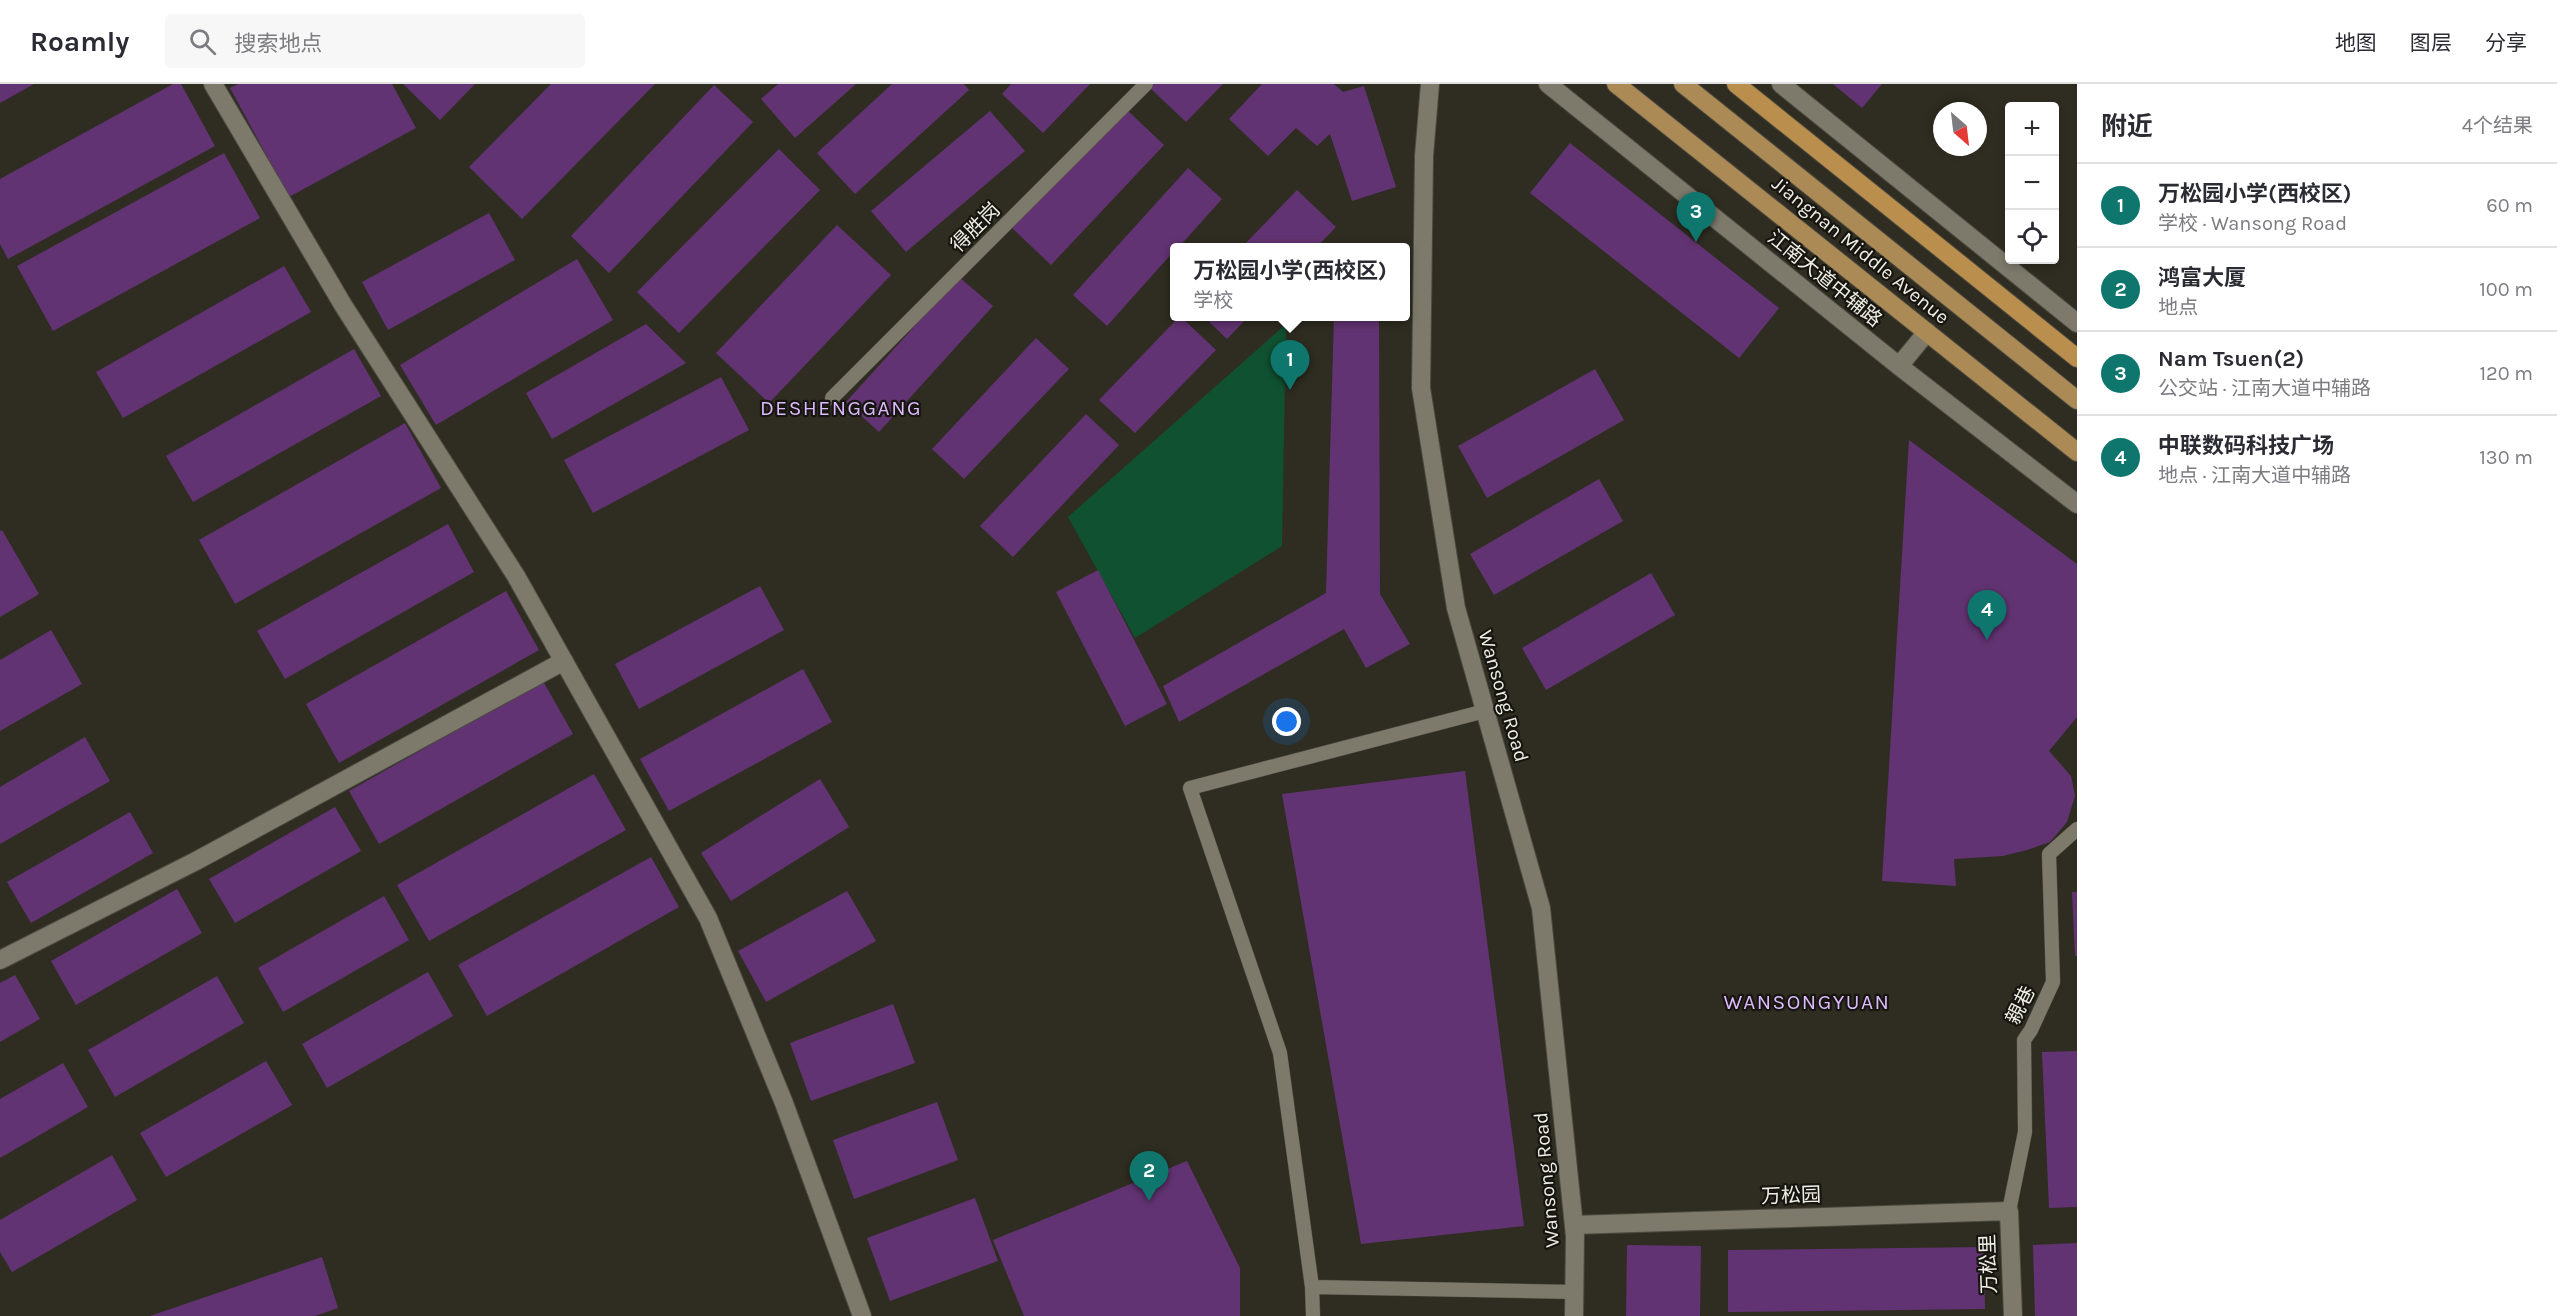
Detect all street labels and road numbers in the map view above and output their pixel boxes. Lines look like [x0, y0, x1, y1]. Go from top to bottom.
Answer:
street label: Jiangnan Middle Avenue [1767, 172, 1954, 329]
street label: 得胜岗 [946, 198, 1005, 257]
street label: 江南大道中辅路 [1763, 225, 1886, 331]
street label: Wansong Road [1474, 628, 1533, 765]
street label: 親巷 [2001, 982, 2040, 1028]
street label: Wansong Road [1529, 1111, 1564, 1249]
street label: 万松园 [1761, 1183, 1821, 1208]
street label: 万松里 [1976, 1234, 2001, 1294]

